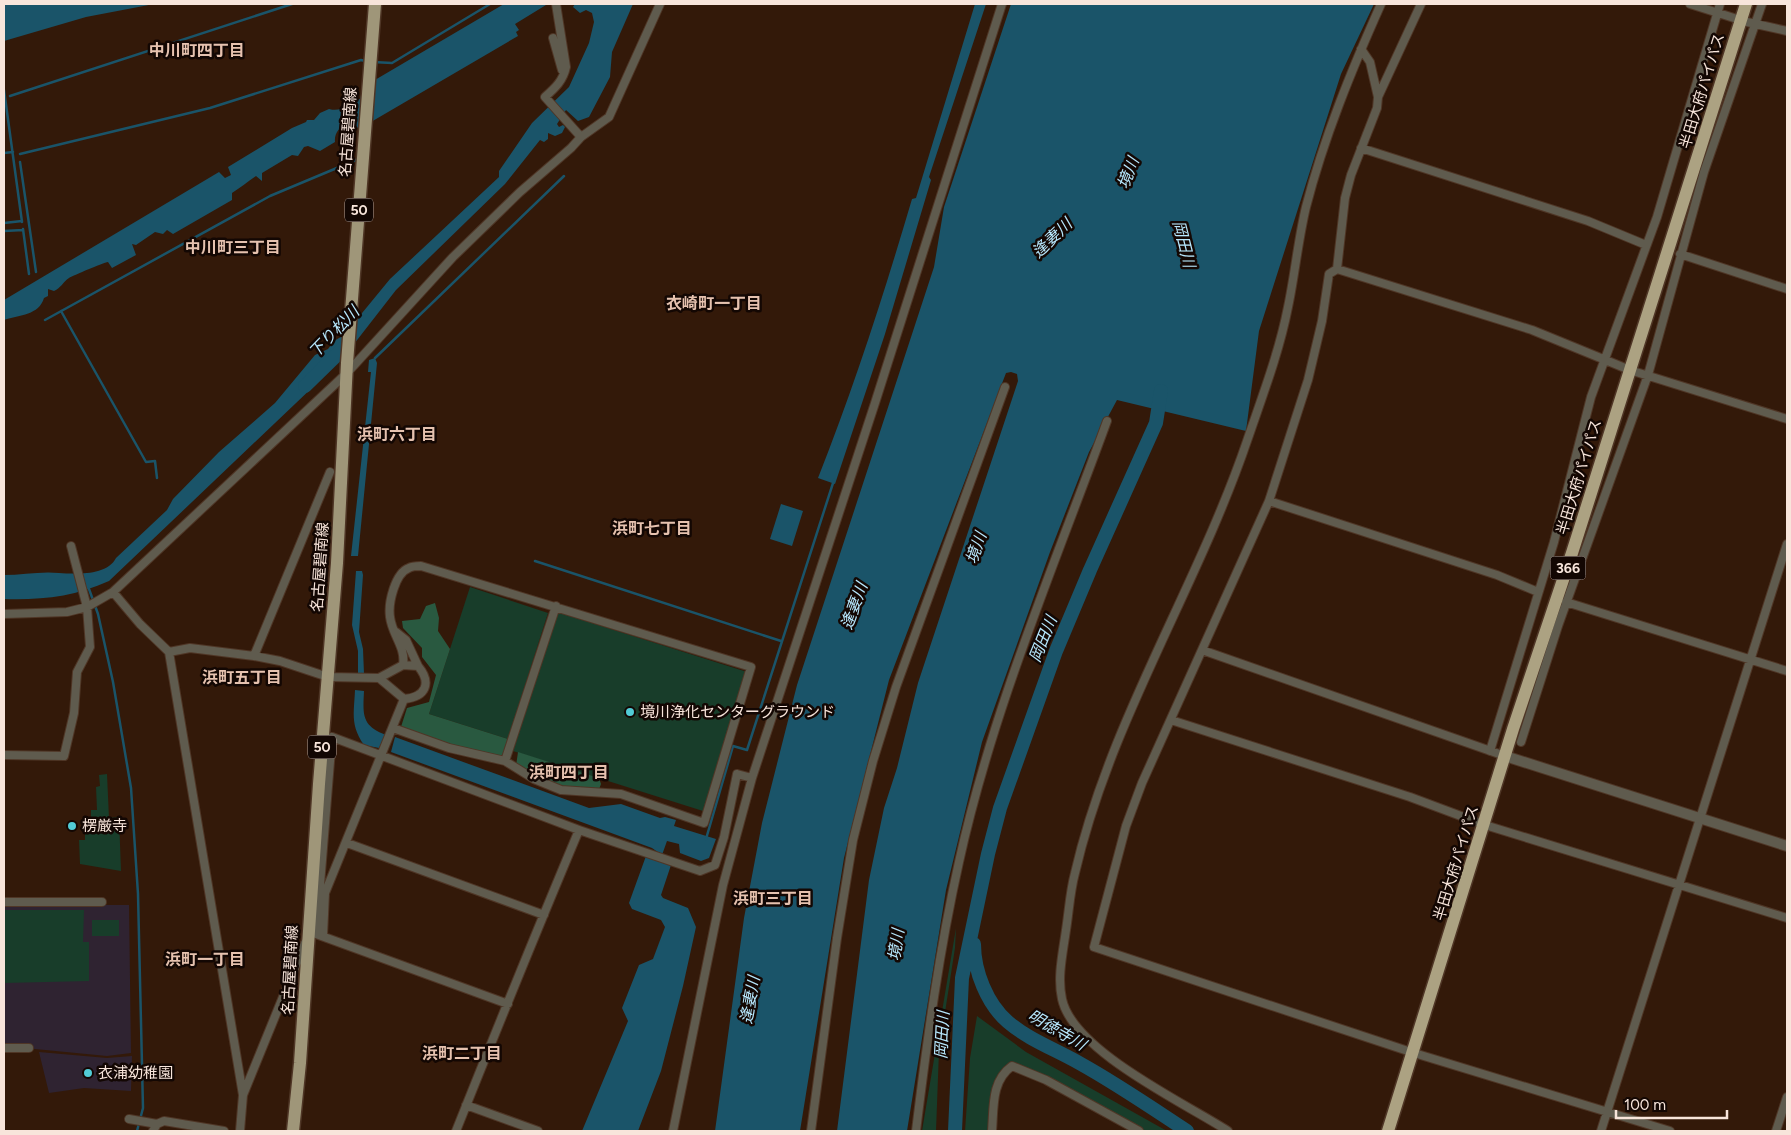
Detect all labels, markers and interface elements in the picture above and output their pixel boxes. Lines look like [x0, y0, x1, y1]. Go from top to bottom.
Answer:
street label: 半田大府パイパス [1676, 31, 1728, 151]
district label: 中川町四丁目 [149, 41, 245, 60]
street label: 名古屋碧南線 [336, 86, 360, 178]
water label: 境川 [1113, 153, 1143, 191]
road number: 50 [345, 198, 373, 222]
water label: 逢妻川 [1028, 213, 1077, 262]
water label: 岡田川 [1169, 218, 1200, 272]
district label: 中川町三丁目 [185, 238, 281, 257]
district label: 衣崎町一丁目 [666, 294, 762, 313]
water label: 下り松川 [305, 301, 364, 362]
street label: 半田大府パイパス [1553, 417, 1605, 537]
district label: 浜町六丁目 [357, 425, 437, 444]
district label: 浜町七丁目 [612, 519, 692, 538]
street label: 名古屋碧南線 [308, 521, 332, 613]
water label: 境川 [962, 528, 991, 566]
road number: 366 [1550, 556, 1586, 580]
water label: 逢妻川 [837, 578, 872, 632]
water label: 岡田川 [1025, 611, 1062, 665]
district label: 浜町五丁目 [202, 668, 282, 687]
place label: 境川浄化センターグラウンド [640, 703, 835, 721]
marker: 境川浄化センターグラウンド [624, 706, 636, 718]
road number: 50 [308, 736, 336, 759]
district label: 浜町四丁目 [529, 763, 609, 782]
street label: 半田大府パイパス [1430, 803, 1482, 923]
place label: 楞厳寺 [82, 817, 127, 835]
marker: 楞厳寺 [66, 820, 78, 832]
district label: 浜町三丁目 [733, 889, 813, 908]
street label: 名古屋碧南線 [279, 925, 301, 1015]
water label: 境川 [884, 926, 908, 962]
district label: 浜町一丁目 [165, 950, 245, 969]
water label: 逢妻川 [736, 973, 764, 1025]
water label: 明徳寺川 [1025, 1006, 1091, 1055]
water label: 岡田川 [931, 1009, 953, 1059]
district label: 浜町二丁目 [422, 1044, 502, 1063]
place label: 衣浦幼稚園 [98, 1064, 173, 1082]
marker: 衣浦幼稚園 [82, 1067, 94, 1079]
scale bar [1616, 1088, 1727, 1120]
text: 100 m [1624, 1096, 1666, 1114]

